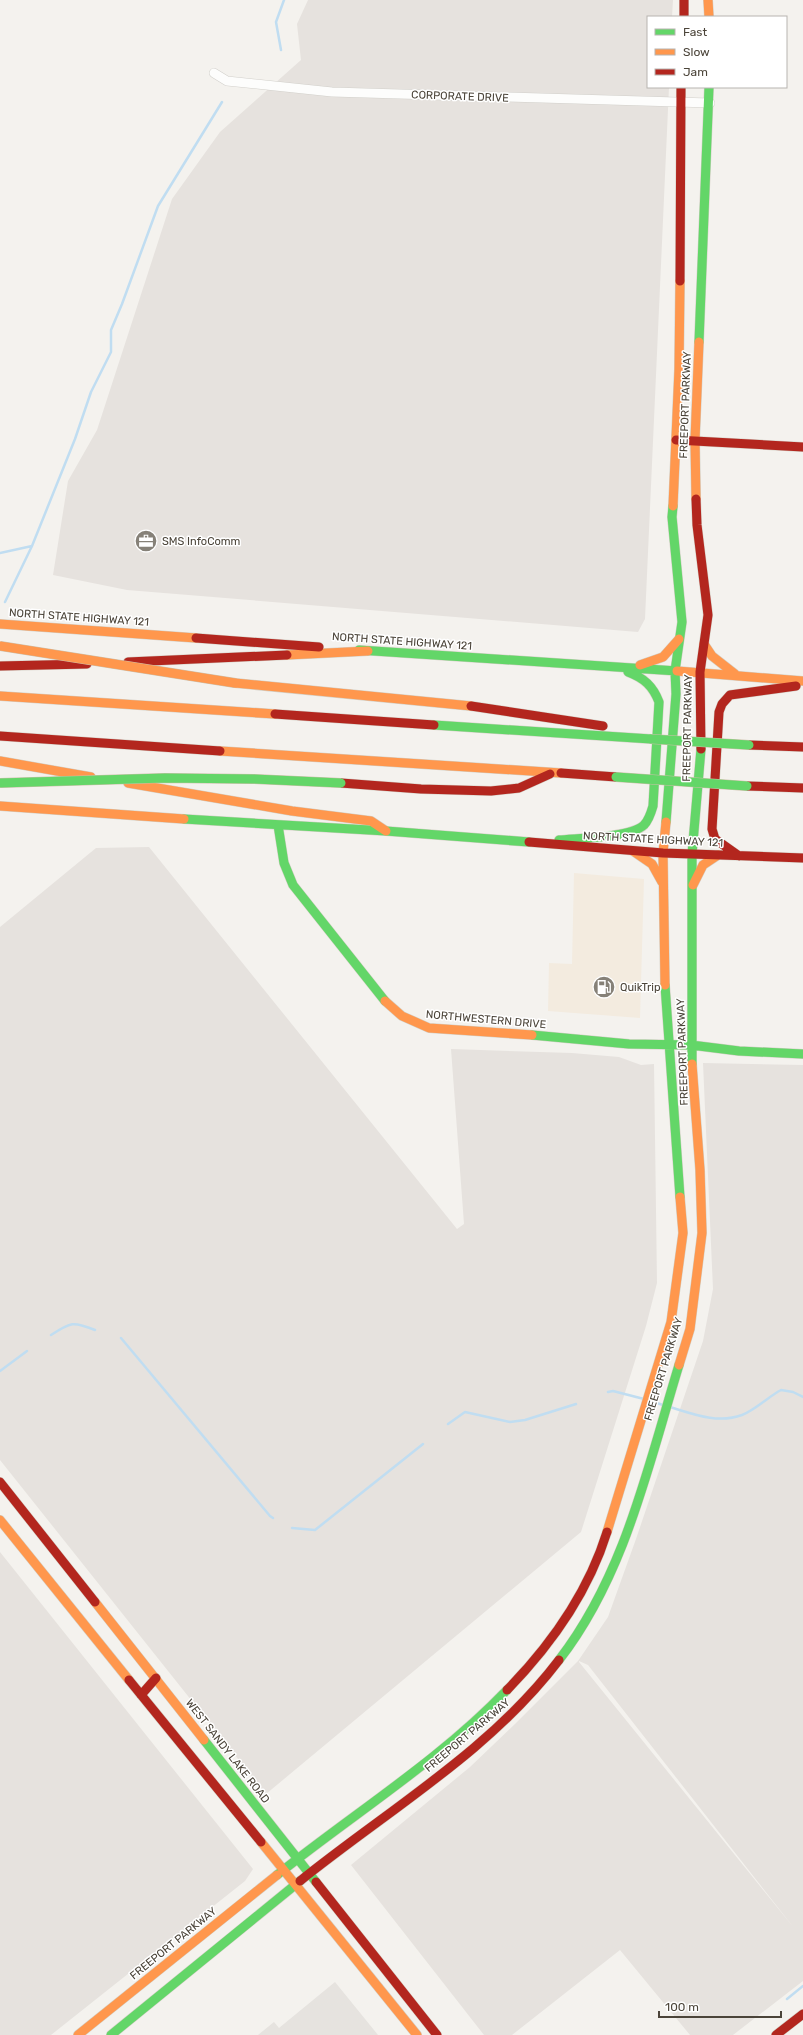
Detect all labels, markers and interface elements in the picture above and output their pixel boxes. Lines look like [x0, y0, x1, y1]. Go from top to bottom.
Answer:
legend [647, 16, 787, 88]
text: Fast [683, 25, 707, 39]
text: Slow [683, 45, 710, 59]
text: Jam [683, 65, 708, 79]
street label: CORPORATE DRIVE [411, 88, 509, 105]
street label: FREEPORT PARKWAY [677, 351, 694, 459]
office icon: SMS InfoComm [133, 528, 159, 554]
place label: SMS InfoComm [162, 535, 241, 548]
street label: NORTH STATE HIGHWAY 121 [8, 606, 149, 629]
street label: NORTH STATE HIGHWAY 121 [331, 630, 472, 653]
street label: FREEPORT PARKWAY [680, 674, 695, 782]
street label: NORTH STATE HIGHWAY 121 [583, 829, 723, 850]
fuel station icon: QuikTrip [591, 974, 617, 1000]
place label: QuikTrip [620, 981, 660, 994]
street label: FREEPORT PARKWAY [674, 998, 691, 1106]
street label: NORTHWESTERN DRIVE [425, 1008, 547, 1031]
street label: FREEPORT PARKWAY [642, 1316, 685, 1422]
street label: FREEPORT PARKWAY [422, 1696, 513, 1775]
street label: WEST SANDY LAKE ROAD [183, 1697, 272, 1806]
street label: FREEPORT PARKWAY [127, 1905, 219, 1982]
scale bar [659, 1993, 781, 2019]
text: 100 m [665, 2000, 699, 2014]

